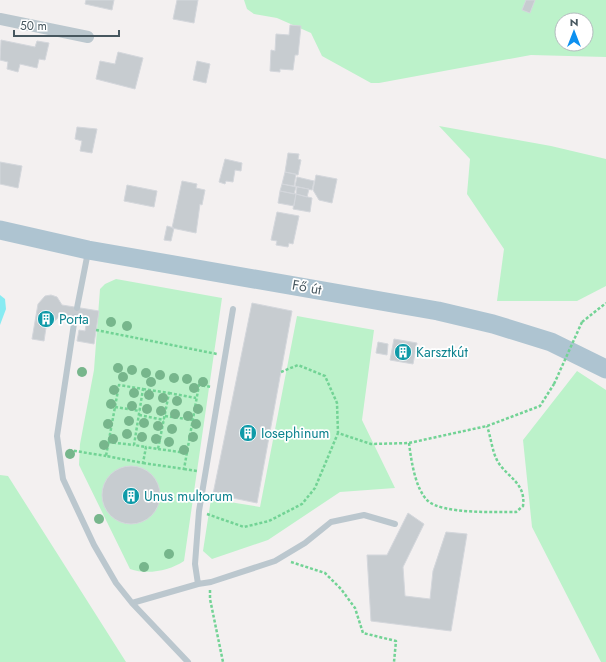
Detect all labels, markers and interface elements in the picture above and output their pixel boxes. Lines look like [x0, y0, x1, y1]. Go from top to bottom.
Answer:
scale bar [14, 12, 119, 38]
north arrow [554, 12, 594, 52]
text: N [570, 14, 578, 30]
text: 50 m [20, 17, 47, 35]
street label: Fő út [291, 275, 324, 300]
building icon: Porta [36, 309, 56, 329]
place label: Porta [59, 309, 89, 329]
building icon: Karsztkút [393, 342, 413, 362]
place label: Karsztkút [416, 342, 468, 362]
building icon: Iosephinum [238, 423, 258, 443]
place label: Iosephinum [261, 423, 330, 443]
building icon: Unus multorum [121, 486, 141, 506]
place label: Unus multorum [144, 486, 233, 506]

